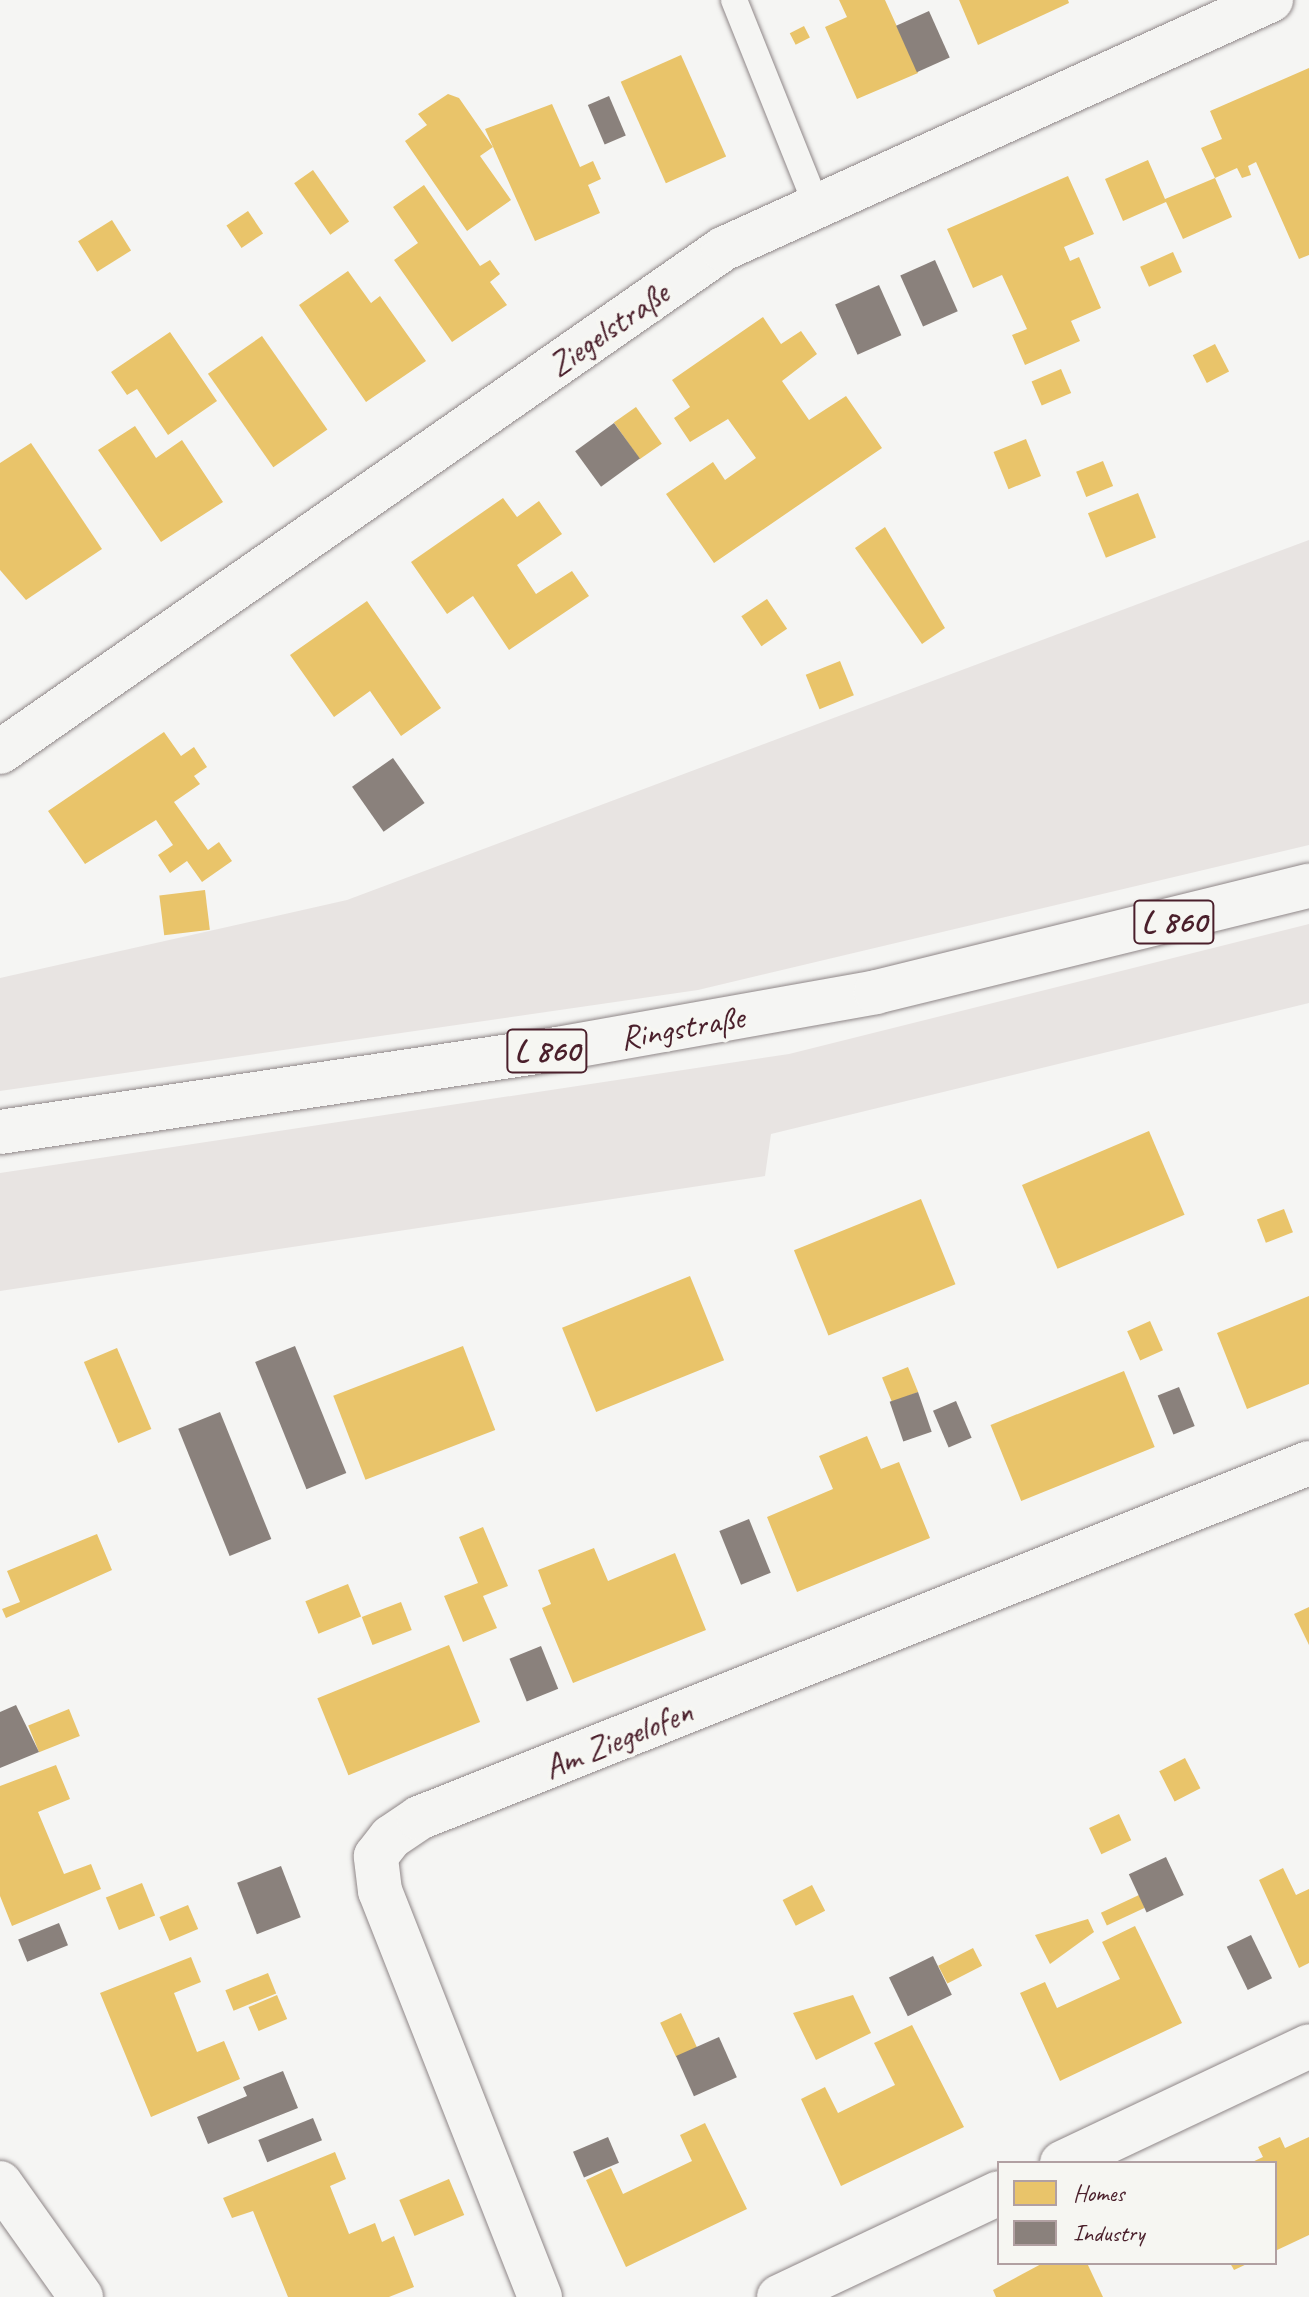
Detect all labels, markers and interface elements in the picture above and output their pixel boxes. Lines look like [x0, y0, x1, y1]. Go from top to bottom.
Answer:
street label: Ziegelstraße [540, 273, 676, 385]
road number: L 860 [1132, 894, 1216, 950]
street label: Ringstraße [617, 996, 747, 1058]
road number: L 860 [505, 1023, 589, 1079]
street label: Am Ziegelofen [538, 1691, 698, 1787]
legend [997, 2161, 1277, 2265]
text: Homes [1073, 2178, 1124, 2208]
text: Industry [1073, 2218, 1144, 2248]

